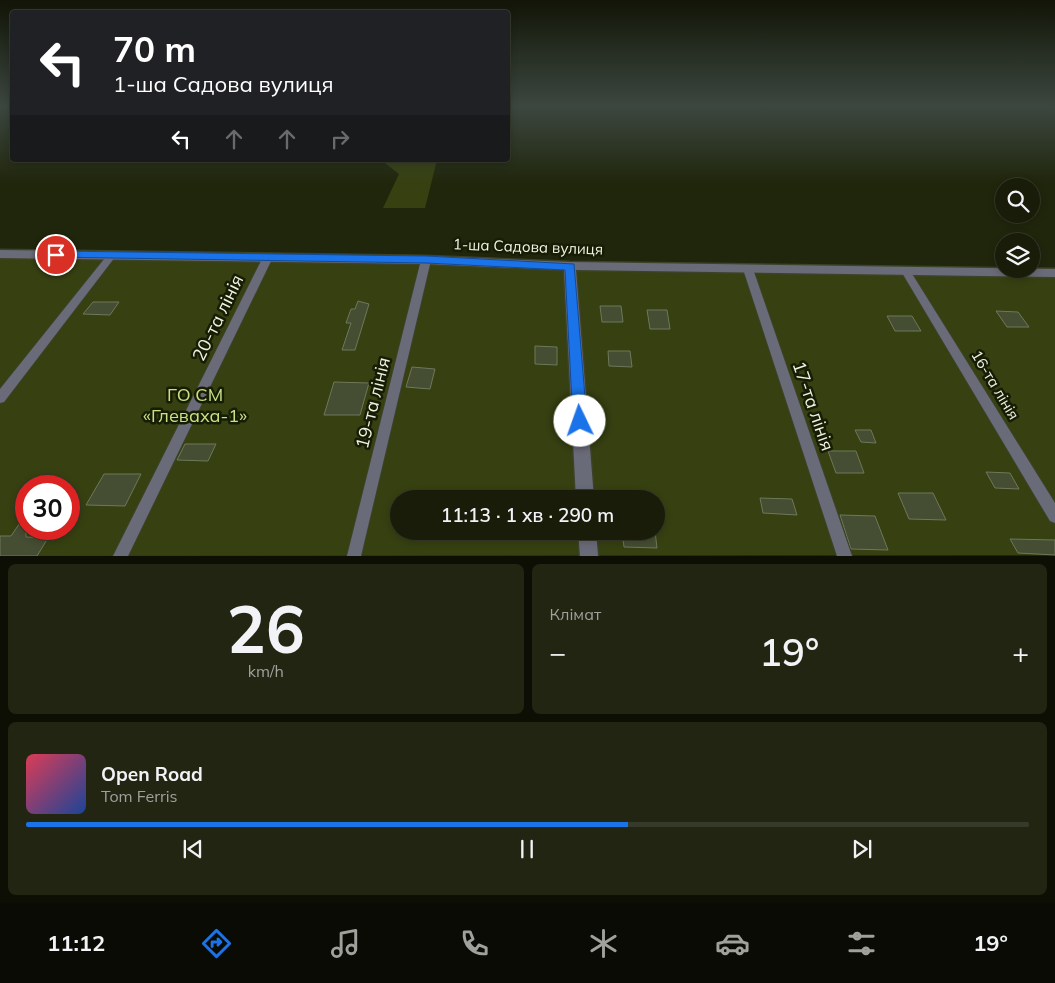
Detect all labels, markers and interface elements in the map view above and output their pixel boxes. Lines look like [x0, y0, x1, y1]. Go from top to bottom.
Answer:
text: 70 m [113, 27, 196, 71]
icon: left [30, 30, 95, 95]
text: 1-ша Садова вулиця [113, 70, 334, 98]
icon: left [167, 125, 195, 153]
icon: ahead [220, 125, 248, 153]
icon: ahead [273, 125, 301, 153]
icon: right [326, 125, 354, 153]
map controls [995, 178, 1040, 278]
button: search [995, 178, 1040, 223]
button: layers [995, 233, 1040, 278]
pin [35, 234, 77, 276]
street label: 1-ша Садова вулиця [453, 234, 604, 259]
icon: arrive [42, 241, 70, 269]
street label: 20-та лінія [187, 271, 248, 365]
street label: 16-та лінія [967, 347, 1024, 423]
street label: 19-та лінія [350, 355, 395, 451]
street label: 17-та лінія [787, 358, 840, 454]
park label: ГО СМ «Глеваха-1» [143, 383, 247, 427]
position arrow [553, 394, 605, 446]
speed limit sign: 30 [15, 475, 80, 540]
text: 11:13 · 1 хв · 290 m [441, 503, 614, 527]
text: 26 [227, 588, 305, 669]
text: Клімат [550, 604, 601, 624]
text: 19° [759, 628, 819, 676]
text: − [550, 635, 566, 670]
text: + [1012, 635, 1029, 670]
text: km/h [248, 661, 284, 681]
text: Open Road [101, 762, 203, 786]
text: Tom Ferris [101, 786, 178, 806]
icon: previous [179, 835, 207, 863]
icon: pause [513, 835, 541, 863]
icon: next [848, 835, 876, 863]
icon: directions [199, 926, 234, 961]
icon: music [328, 926, 363, 961]
icon: phone [457, 926, 492, 961]
icon: climate [586, 926, 621, 961]
icon: car [715, 926, 750, 961]
icon: filters [844, 926, 879, 961]
text: 11:12 [47, 929, 105, 957]
text: 19° [973, 929, 1008, 957]

